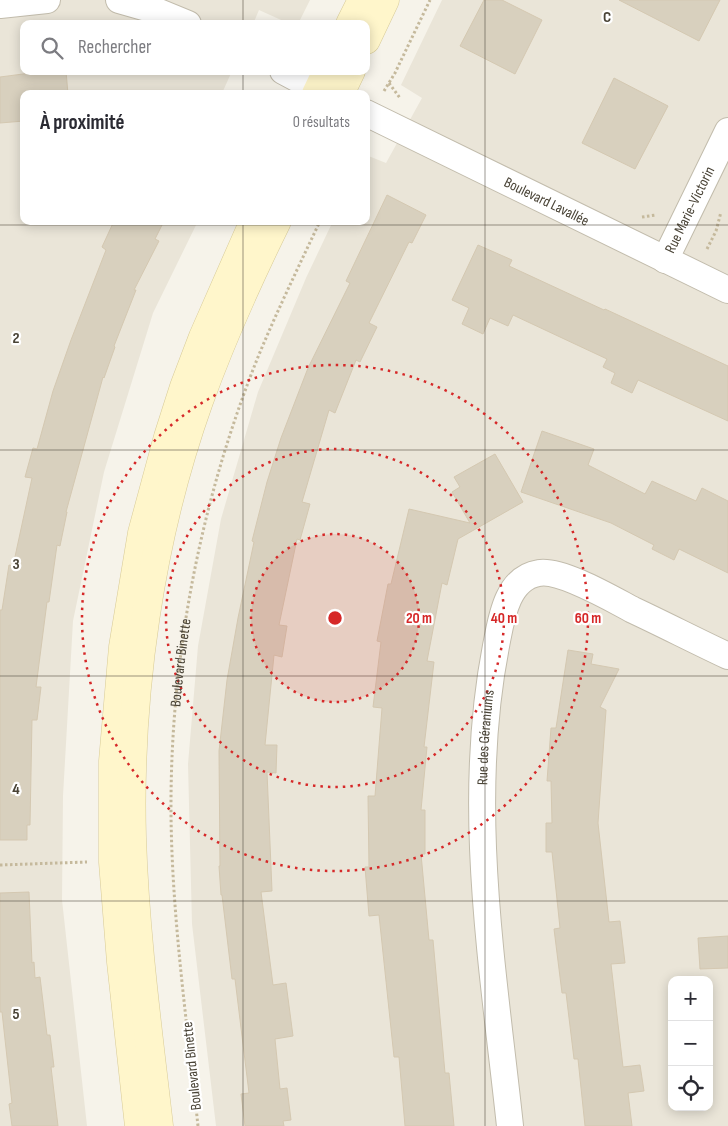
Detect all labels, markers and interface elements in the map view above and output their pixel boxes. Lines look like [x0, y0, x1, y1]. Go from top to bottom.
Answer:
text: C [603, 8, 611, 27]
search box [20, 20, 370, 75]
icon: search [38, 34, 66, 62]
text: Rechercher [78, 36, 152, 59]
text: À proximité [40, 110, 125, 135]
text: 0 résultats [293, 113, 350, 132]
street label: Rue Marie-Victorin [660, 163, 719, 256]
street label: Boulevard Lavallée [501, 172, 592, 230]
text: 2 [12, 329, 20, 348]
text: 3 [12, 555, 20, 574]
centre of rings [326, 609, 344, 627]
text: 20 m [406, 609, 432, 628]
text: 40 m [491, 609, 517, 628]
text: 60 m [575, 609, 601, 628]
street label: Boulevard Binette [166, 617, 195, 708]
street label: Rue des Géraniums [473, 689, 498, 785]
text: 4 [12, 780, 20, 799]
map controls [668, 976, 713, 1111]
button: + [668, 976, 713, 1021]
text: 5 [12, 1005, 20, 1024]
street label: Boulevard Binette [178, 1021, 206, 1111]
button: − [668, 1021, 713, 1066]
button: locate [668, 1066, 713, 1111]

